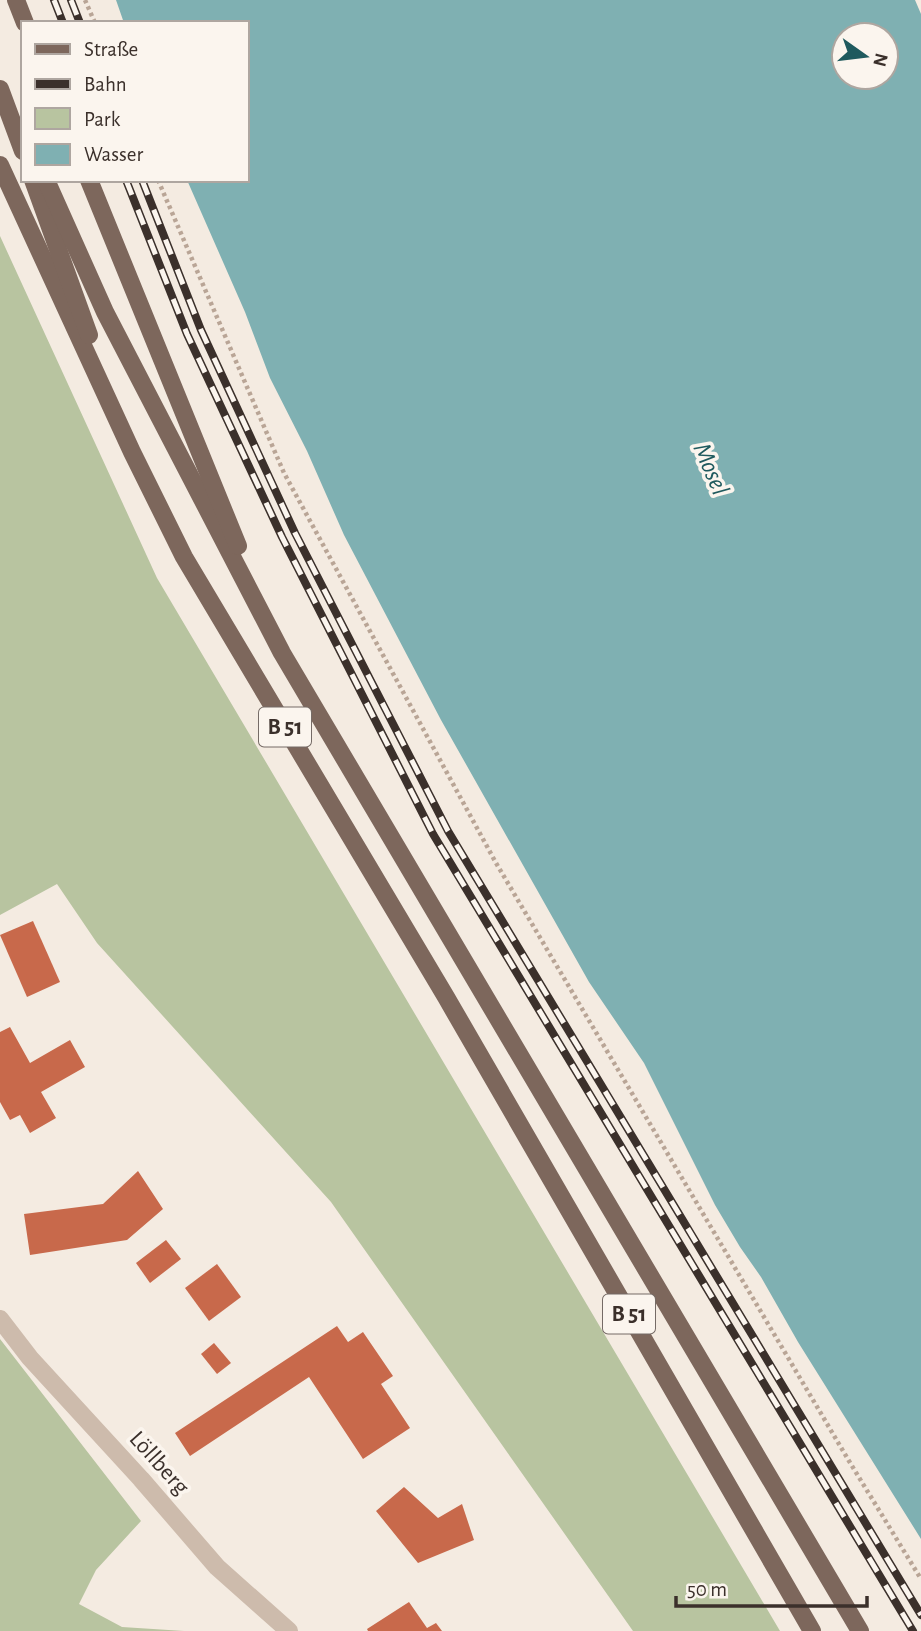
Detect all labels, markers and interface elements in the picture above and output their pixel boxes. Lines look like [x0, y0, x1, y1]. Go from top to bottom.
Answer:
legend [21, 21, 248, 182]
north arrow [830, 21, 900, 91]
text: Straße [84, 39, 138, 60]
text: N [869, 51, 891, 68]
text: Bahn [84, 74, 127, 95]
text: Park [84, 109, 121, 130]
text: Wasser [84, 144, 144, 165]
water label: Mosel [688, 439, 734, 499]
road number: B 51 [259, 708, 311, 747]
road number: B 51 [603, 1294, 655, 1334]
street label: Löllberg [125, 1427, 194, 1500]
scale bar [676, 1564, 867, 1608]
text: 50 m [687, 1579, 727, 1600]

